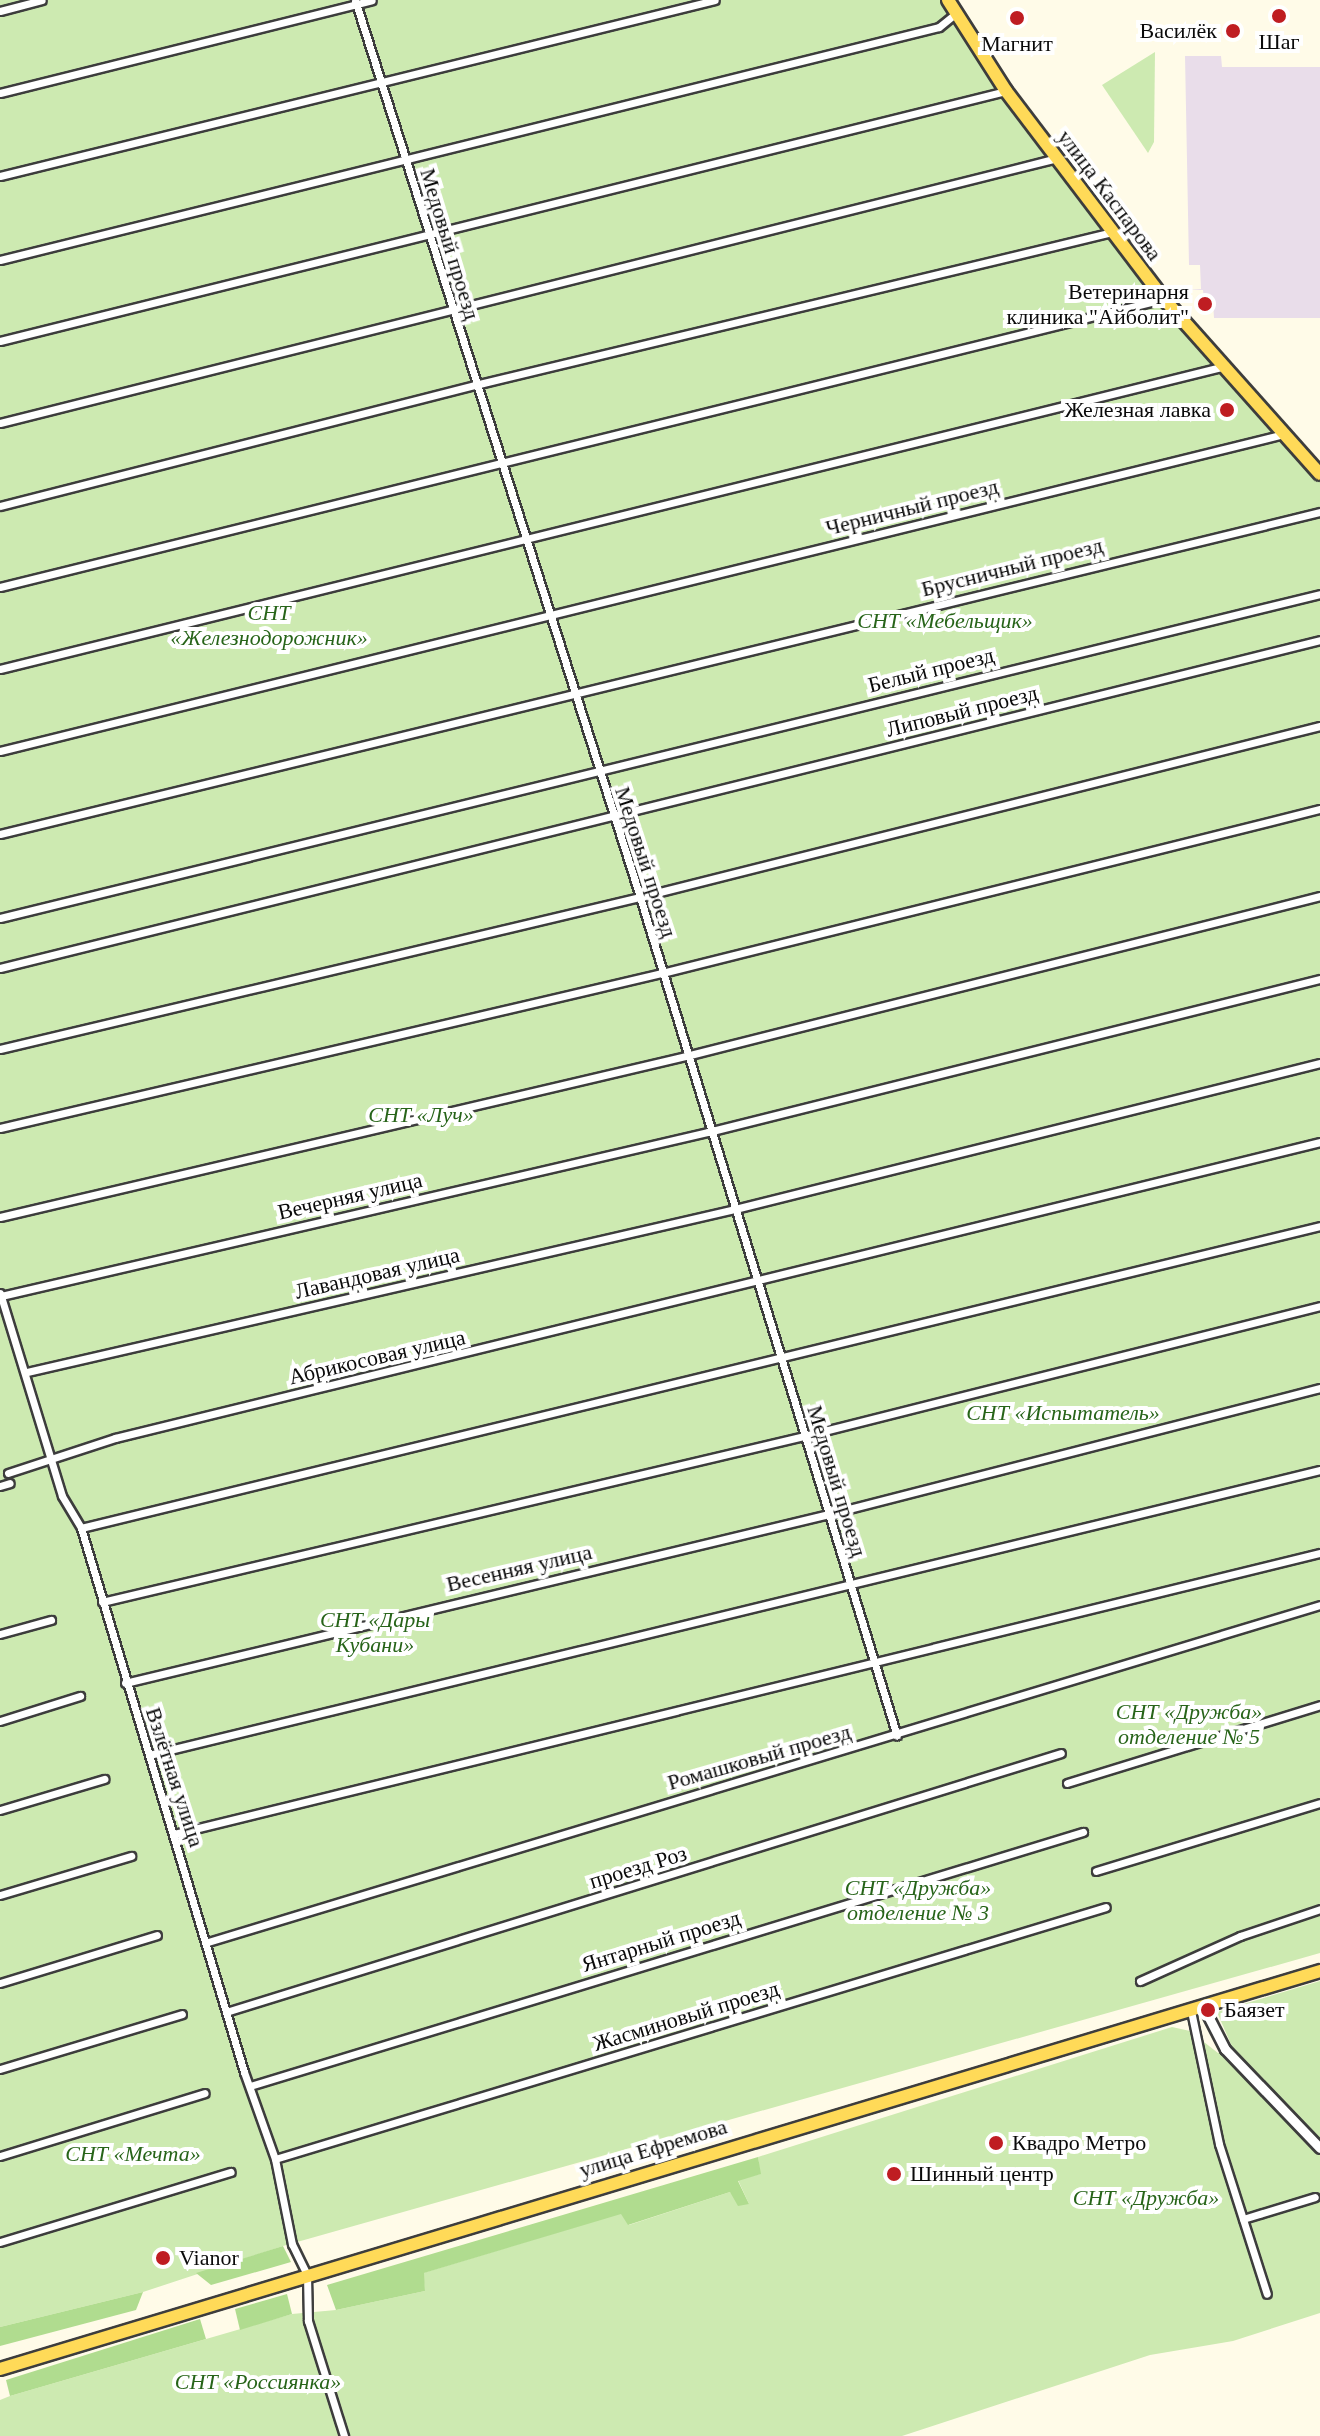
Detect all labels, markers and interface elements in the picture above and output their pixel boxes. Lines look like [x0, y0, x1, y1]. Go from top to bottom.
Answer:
marker: Шаг [1270, 7, 1288, 25]
marker: Магнит [1008, 9, 1026, 27]
place label: Василёк [1140, 18, 1217, 44]
marker: Василёк [1224, 22, 1242, 40]
place label: Шаг [1259, 29, 1299, 55]
place label: Магнит [981, 31, 1053, 57]
street label: улица Каспарова [1052, 124, 1168, 266]
street label: Медовый проезд [414, 165, 486, 323]
place label: Ветеринарня клиника "Айболит" [1007, 278, 1189, 330]
marker: Ветеринарня клиника "Айболит" [1196, 295, 1214, 313]
place label: Железная лавка [1065, 397, 1211, 423]
marker: Железная лавка [1218, 401, 1236, 419]
street label: Черничный проезд [823, 473, 1001, 541]
street label: Брусничный проезд [919, 532, 1105, 602]
park label: СНТ «Железнодорожник» [170, 599, 368, 650]
park label: СНТ «Мебельщик» [857, 608, 1033, 634]
street label: Белый проезд [865, 642, 997, 698]
street label: Липовый проезд [883, 679, 1041, 743]
street label: Медовый проезд [609, 783, 683, 941]
park label: СНТ «Луч» [368, 1102, 474, 1128]
street label: Вечерняя улица [275, 1167, 425, 1225]
street label: Лавандовая улица [292, 1241, 462, 1305]
street label: Абрикосовая улица [286, 1324, 468, 1390]
park label: СНТ «Испытатель» [966, 1400, 1160, 1426]
street label: Медовый проезд [801, 1402, 873, 1560]
street label: Весенняя улица [444, 1538, 594, 1598]
park label: СНТ «Дары Кубани» [320, 1606, 430, 1658]
park label: СНТ «Дружба» отделение № 5 [1116, 1698, 1262, 1750]
street label: Взлётная улица [140, 1704, 210, 1850]
street label: Ромашковый проезд [664, 1718, 854, 1796]
street label: проезд Роз [586, 1840, 690, 1894]
park label: СНТ «Дружба» отделение № 3 [845, 1874, 991, 1926]
street label: Янтарный проезд [578, 1904, 744, 1978]
street label: Жасминовый проезд [590, 1975, 782, 2057]
place label: Баязет [1224, 1997, 1285, 2023]
marker: Баязет [1199, 2001, 1217, 2019]
street label: улица Ефремова [576, 2113, 730, 2183]
place label: Квадро Метро [1012, 2130, 1146, 2156]
marker: Квадро Метро [987, 2134, 1005, 2152]
park label: СНТ «Мечта» [65, 2141, 201, 2167]
place label: Шинный центр [910, 2161, 1054, 2187]
marker: Шинный центр [885, 2165, 903, 2183]
park label: СНТ «Дружба» [1073, 2185, 1219, 2211]
place label: Vianor [179, 2245, 239, 2271]
marker: Vianor [154, 2249, 172, 2267]
park label: СНТ «Россиянка» [175, 2369, 341, 2395]

